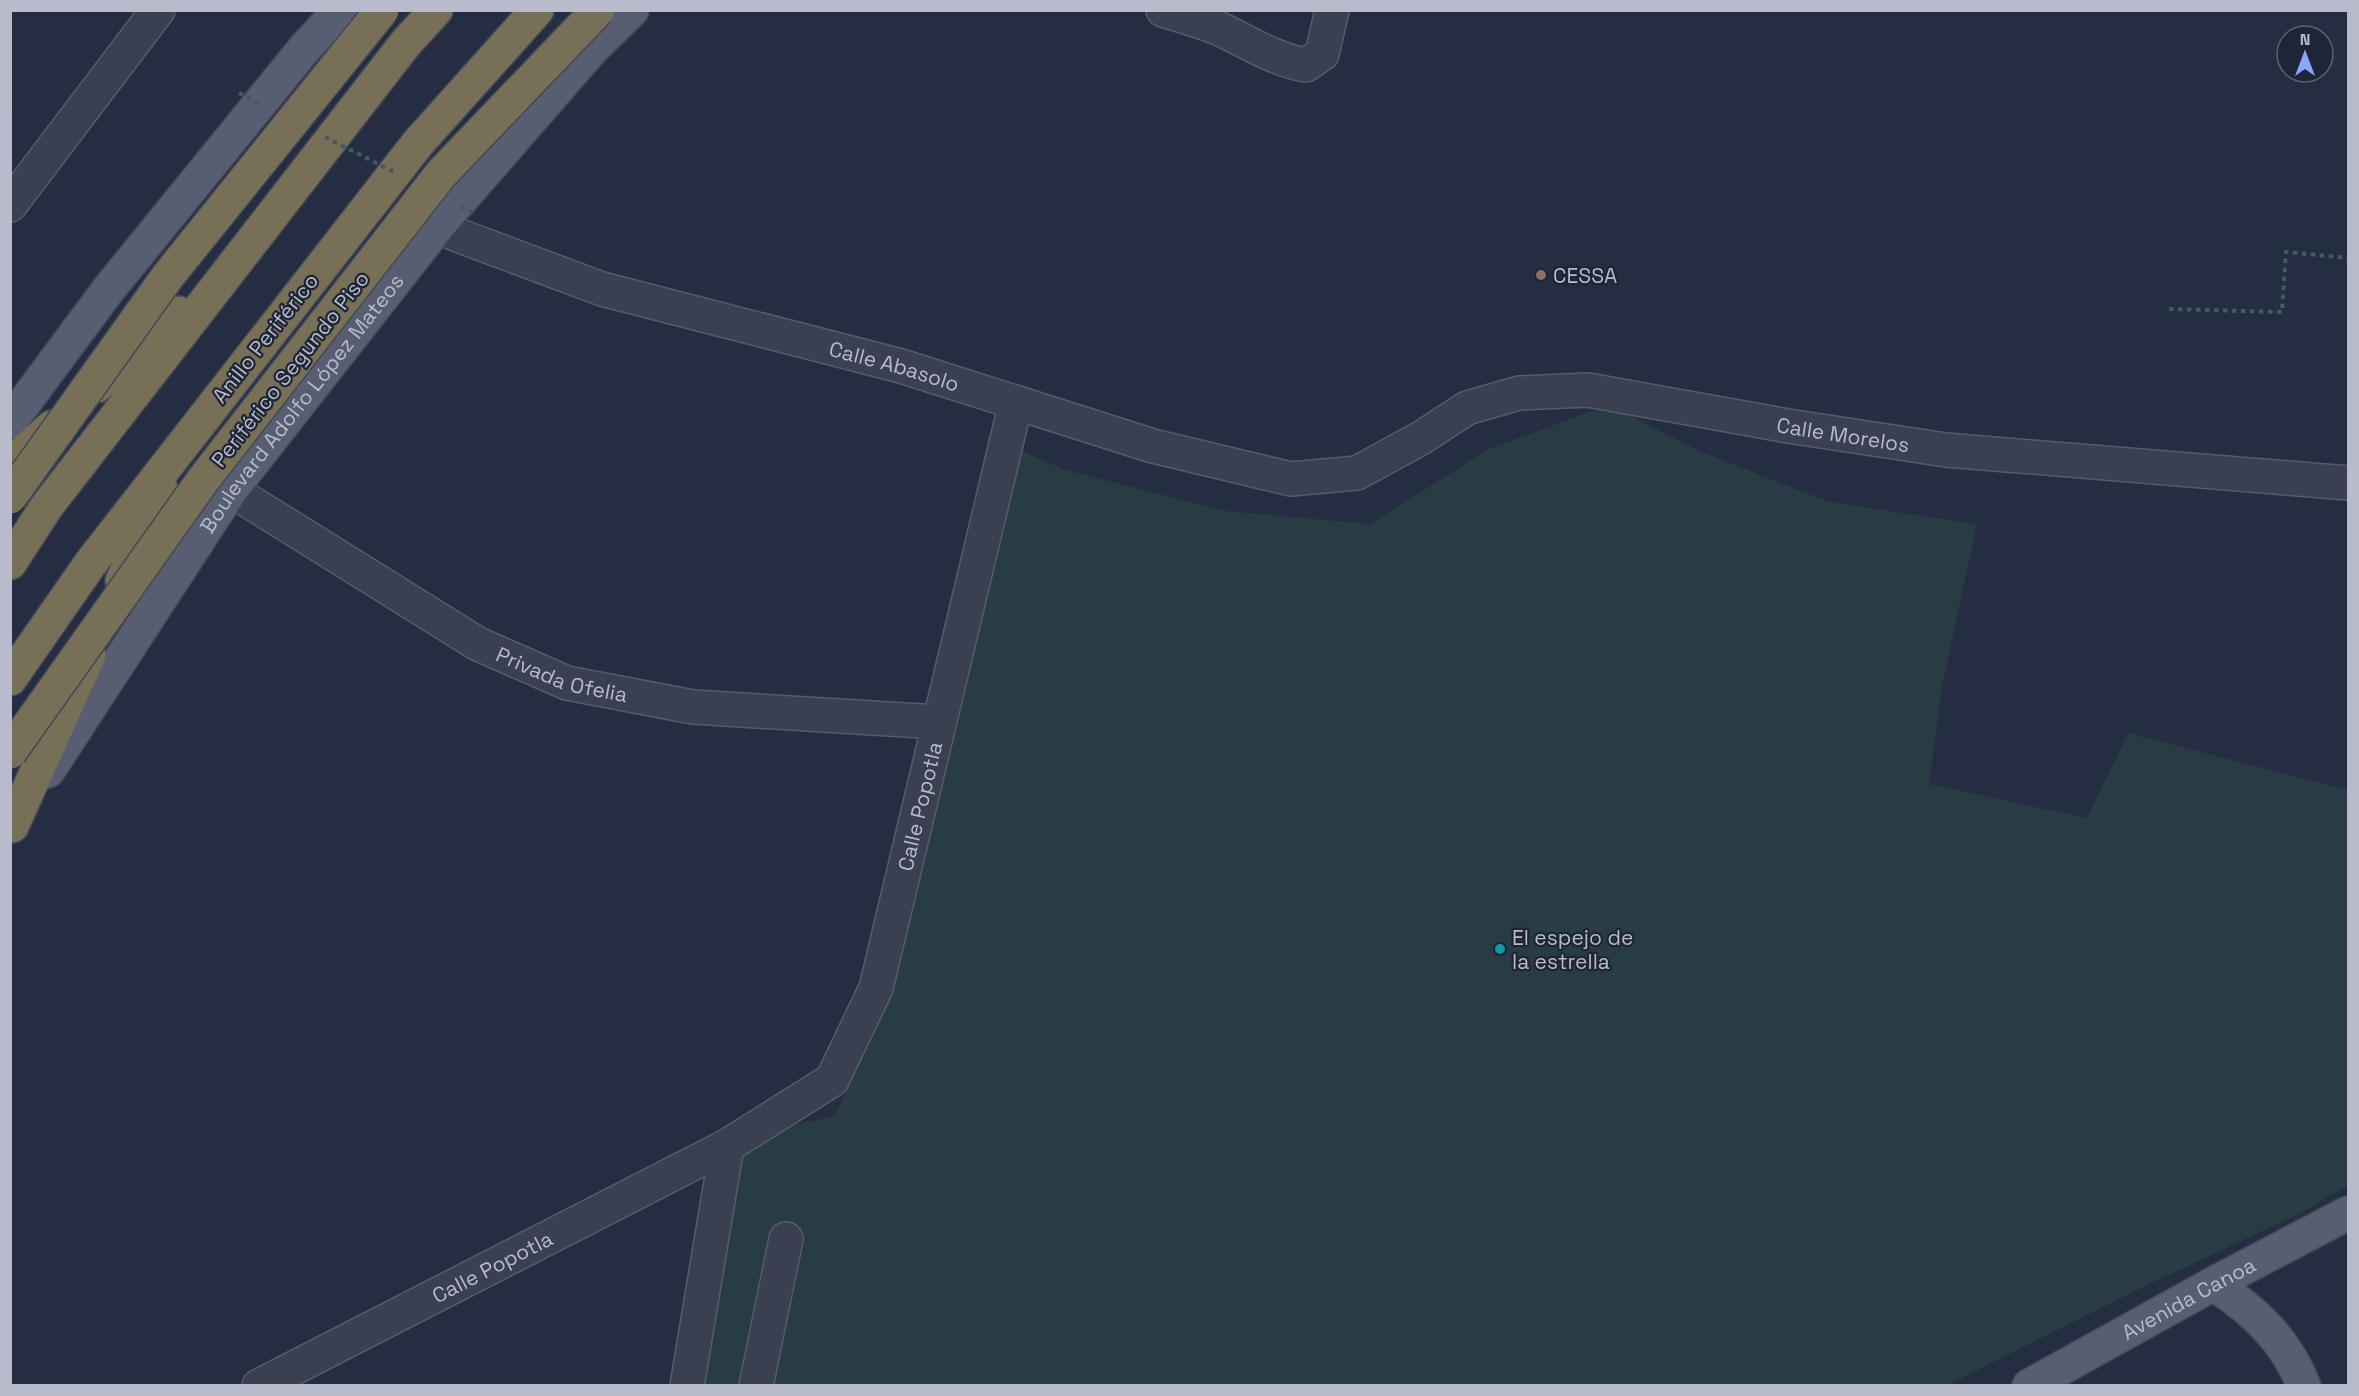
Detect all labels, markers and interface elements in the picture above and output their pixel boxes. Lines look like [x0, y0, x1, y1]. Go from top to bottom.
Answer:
north arrow [2275, 24, 2335, 84]
text: N [2300, 29, 2310, 50]
place label: CESSA [1553, 262, 1617, 289]
street label: Periférico Segundo Piso [205, 266, 375, 472]
street label: Boulevard Adolfo López Mateos [193, 268, 409, 538]
street label: Anillo Periférico [206, 268, 324, 408]
marker: CESSA [1534, 268, 1548, 282]
street label: Calle Abasolo [826, 335, 963, 397]
street label: Calle Morelos [1774, 411, 1911, 458]
street label: Privada Ofelia [492, 640, 630, 708]
street label: Calle Popotla [891, 739, 948, 873]
place label: El espejo de la estrella [1512, 924, 1633, 975]
marker: El espejo de la estrella [1493, 942, 1507, 956]
street label: Calle Popotla [427, 1224, 557, 1309]
street label: Avenida Canoa [2117, 1251, 2260, 1346]

